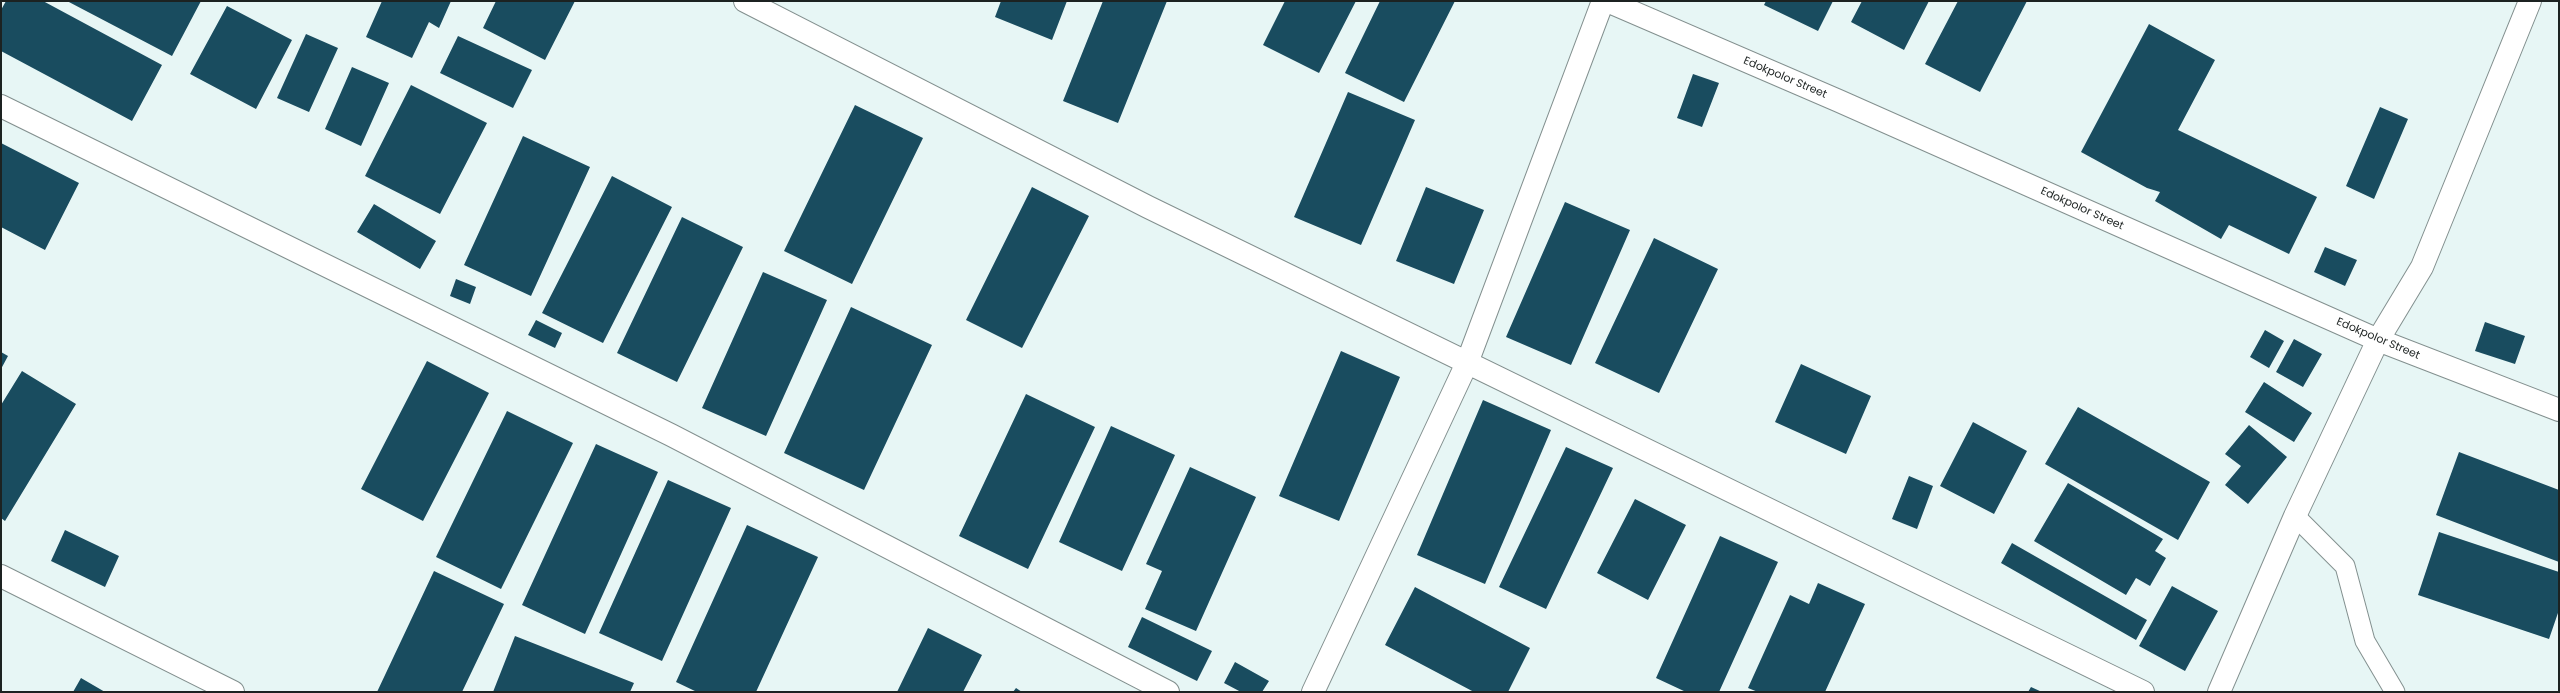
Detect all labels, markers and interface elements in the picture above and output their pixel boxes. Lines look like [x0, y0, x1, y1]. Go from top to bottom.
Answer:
street label: Edokpolor Street [1741, 54, 1829, 102]
street label: Edokpolor Street [2039, 185, 2125, 233]
street label: Edokpolor Street [2334, 315, 2422, 363]

